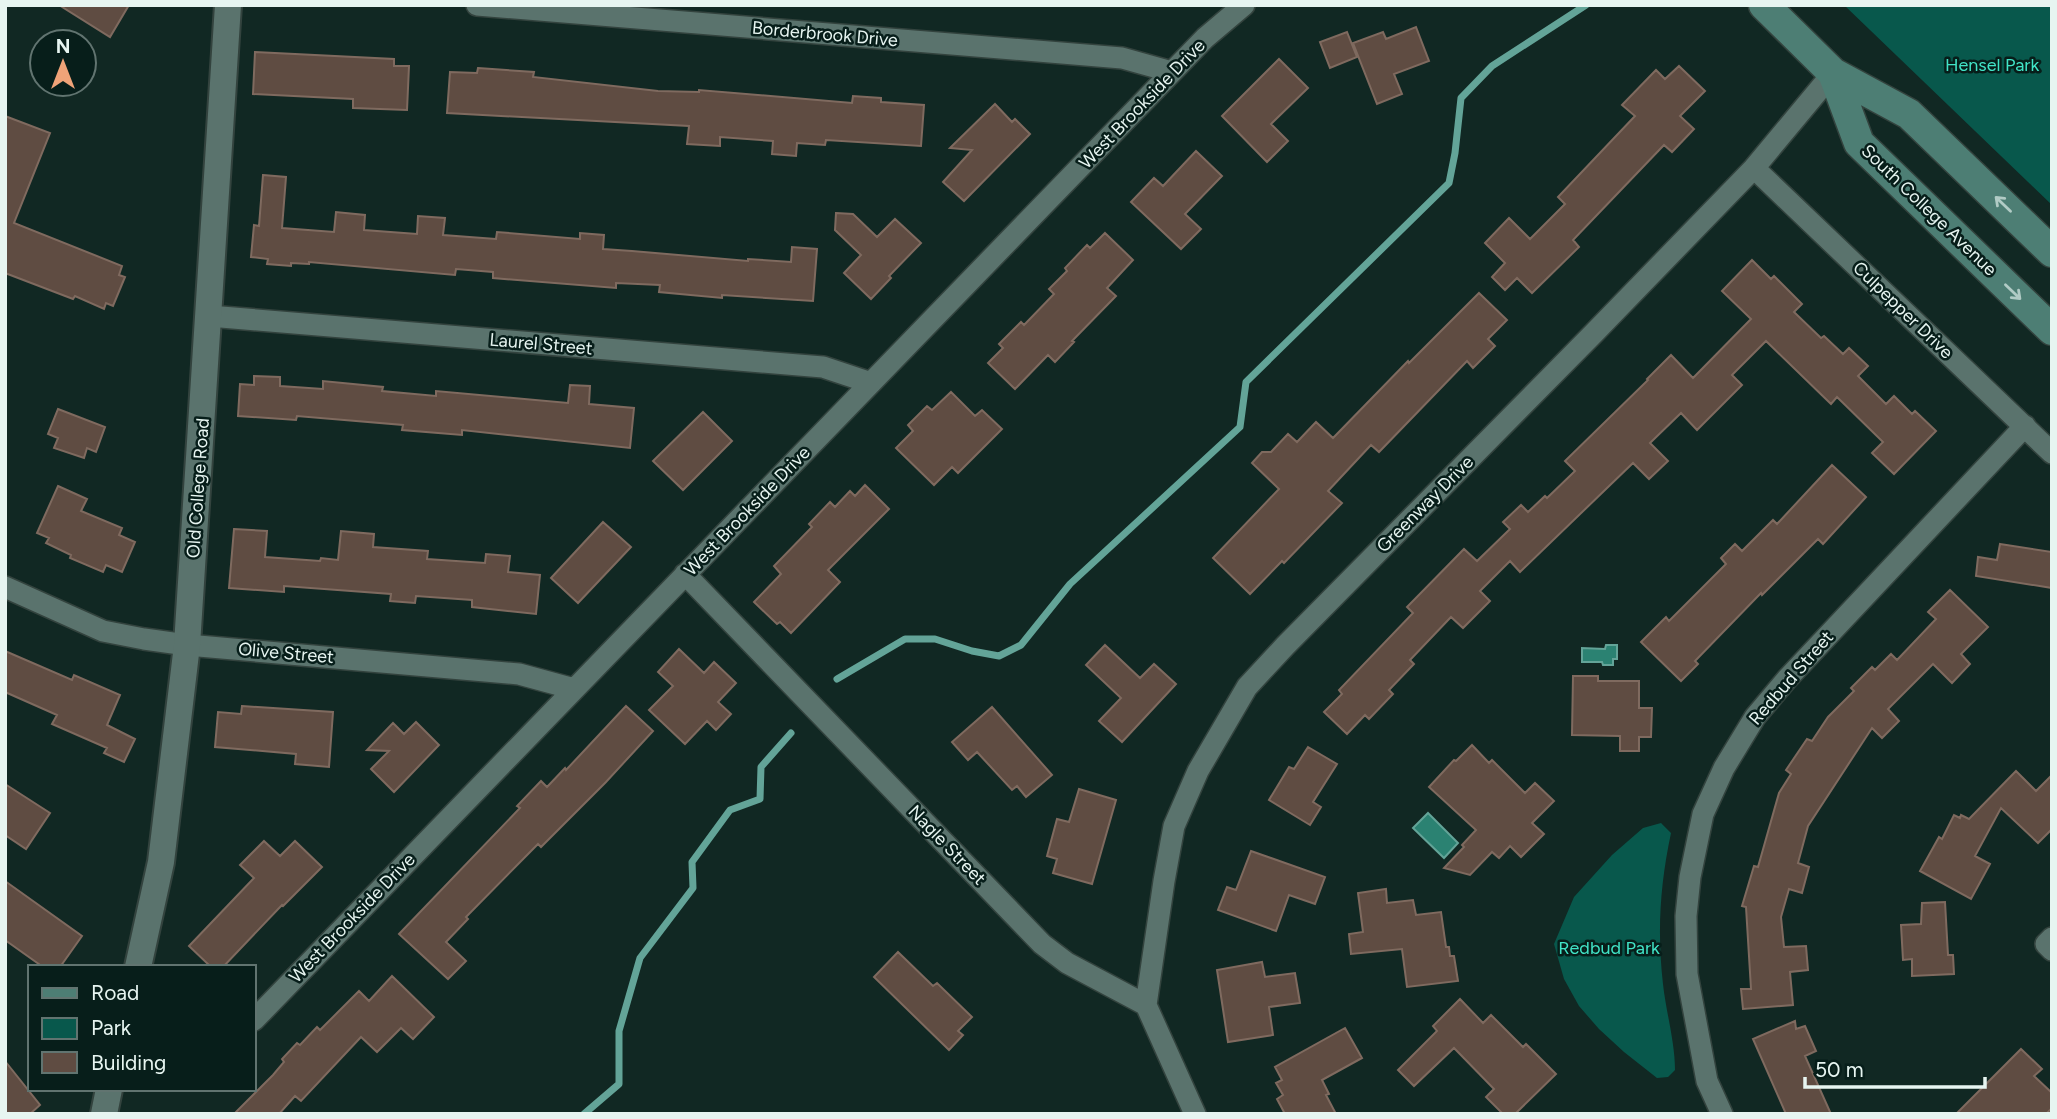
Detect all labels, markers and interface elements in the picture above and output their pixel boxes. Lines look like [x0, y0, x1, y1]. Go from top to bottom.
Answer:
street label: Borderbrook Drive [751, 17, 899, 51]
north arrow [28, 28, 98, 98]
street label: West Brookside Drive [1074, 34, 1210, 173]
text: N [56, 35, 70, 58]
park label: Hensel Park [1945, 54, 2039, 76]
street label: South College Avenue [1857, 140, 2001, 280]
one-way arrow [1994, 196, 2011, 213]
street label: Culpepper Drive [1848, 257, 1958, 363]
one-way arrow [2004, 284, 2021, 301]
street label: Laurel Street [489, 329, 594, 359]
street label: Old College Road [182, 417, 214, 559]
street label: West Brookside Drive [679, 441, 815, 580]
street label: Greenway Drive [1372, 451, 1478, 557]
street label: Redbud Street [1744, 626, 1838, 730]
street label: Olive Street [237, 638, 335, 668]
street label: Nagle Street [904, 801, 991, 890]
street label: West Brookside Drive [284, 848, 420, 987]
park label: Redbud Park [1558, 937, 1660, 959]
legend [28, 965, 256, 1091]
text: Road [91, 980, 139, 1005]
text: Park [91, 1015, 132, 1040]
scale bar [1805, 1046, 1985, 1090]
text: Building [91, 1050, 166, 1075]
text: 50 m [1815, 1057, 1864, 1082]

